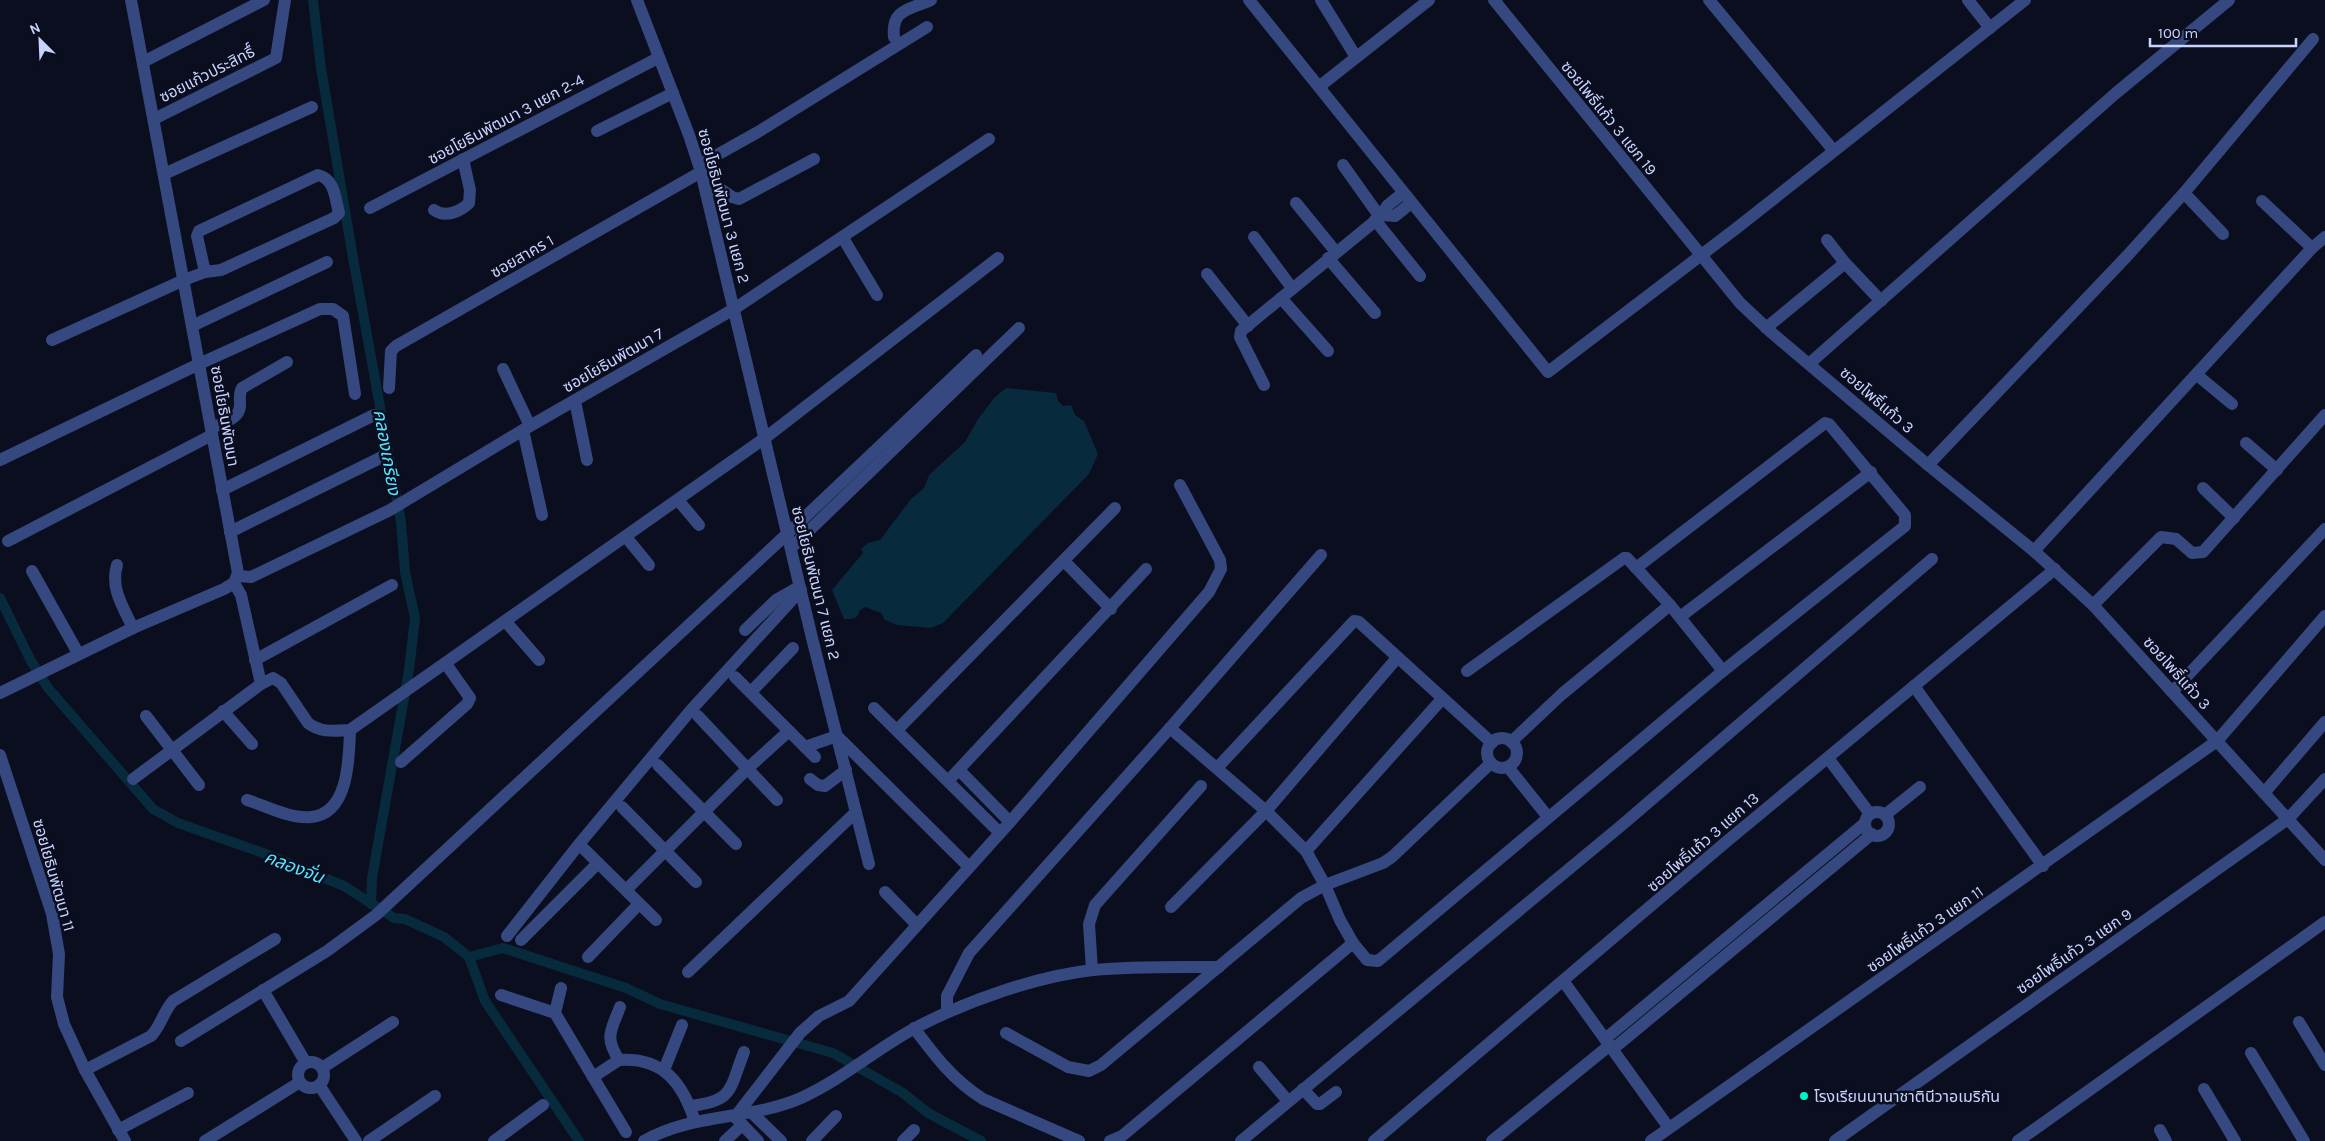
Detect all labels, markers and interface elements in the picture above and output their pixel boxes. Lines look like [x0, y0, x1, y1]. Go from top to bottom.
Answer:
north arrow [15, 15, 65, 65]
scale bar [2150, 15, 2296, 47]
text: N [27, 19, 43, 38]
text: 100 m [2158, 24, 2198, 42]
street label: ซอยแก้วประสิทธื์ [156, 41, 258, 106]
street label: ซอยโพธิ์แก้ว 3 แยก 19 [1557, 57, 1661, 179]
street label: ซอยโยธินพัฒนา 3 แยก 2-4 [425, 70, 587, 168]
street label: ซอยโยธินพัฒนา 3 แยก 2 [694, 126, 754, 286]
street label: ซอยสาคร 1 [487, 230, 557, 282]
street label: ซอยโยธินพัฒนา 7 [559, 323, 667, 397]
street label: ซอยโพธิ์แก้ว 3 [1836, 363, 1918, 437]
street label: ซอยโยธินพัฒนา [207, 364, 243, 468]
water label: คลองเกรียง [369, 407, 406, 498]
street label: ซอยโยธินพัฒนา 7 แยก 2 [788, 504, 844, 662]
street label: ซอยโพธิ์แก้ว 3 [2139, 632, 2215, 713]
street label: ซอยโพธิ์แก้ว 3 แยก 13 [1643, 788, 1763, 896]
street label: ซอยโยธินพัฒนา 11 [29, 816, 79, 934]
water label: คลองจั่น [261, 845, 328, 889]
street label: ซอยโพธิ์แก้ว 3 แยก 11 [1863, 882, 1987, 976]
street label: ซอยโพธิ์แก้ว 3 แยก 9 [2013, 904, 2135, 998]
place label: โรงเรียนนานาชาตินีวาอเมริกัน [1814, 1087, 2000, 1106]
marker: โรงเรียนนานาชาตินีวาอเมริกัน [1798, 1090, 1810, 1102]

